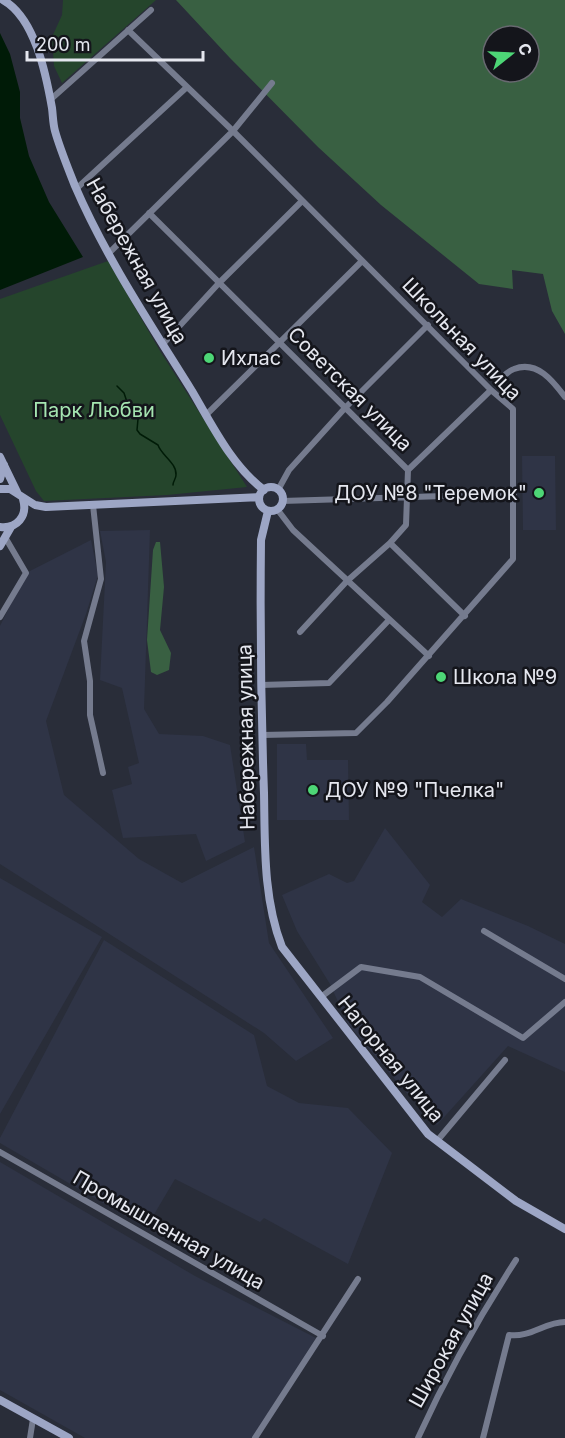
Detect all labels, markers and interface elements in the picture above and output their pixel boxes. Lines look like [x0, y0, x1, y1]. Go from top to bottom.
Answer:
scale bar [27, 24, 202, 62]
north arrow [481, 24, 541, 84]
text: 200 m [36, 34, 91, 55]
text: С [514, 41, 537, 58]
street label: Набережная улица [81, 174, 193, 348]
street label: Школьная улица [398, 273, 526, 405]
street label: Советская улица [283, 322, 417, 456]
place label: Ихлас [221, 346, 281, 370]
marker: Ихлас [202, 351, 216, 365]
park label: Парк Любви [33, 398, 155, 422]
place label: ДОУ №8 "Теремок" [334, 481, 527, 505]
marker: ДОУ №8 "Теремок" [532, 486, 546, 500]
street label: Набережная улица [232, 644, 260, 830]
place label: Школа №9 [453, 665, 557, 689]
marker: Школа №9 [434, 670, 448, 684]
place label: ДОУ №9 "Пчелка" [325, 778, 504, 802]
marker: ДОУ №9 "Пчелка" [306, 783, 320, 797]
street label: Нагорная улица [333, 991, 449, 1127]
street label: Промышленная улица [69, 1165, 269, 1295]
street label: Широкая улица [404, 1268, 498, 1412]

